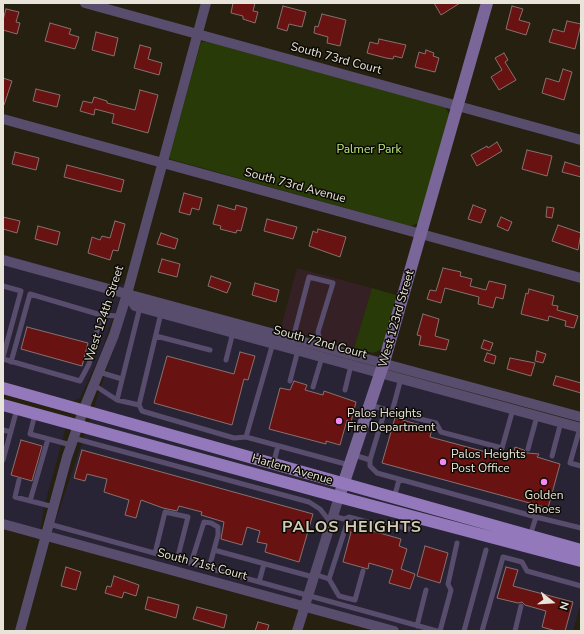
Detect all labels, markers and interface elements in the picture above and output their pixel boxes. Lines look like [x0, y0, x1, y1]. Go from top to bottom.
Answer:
street label: South 73rd Court [289, 40, 383, 78]
park label: Palmer Park [336, 143, 402, 157]
street label: South 73rd Avenue [243, 166, 347, 206]
street label: West 124th Street [83, 264, 127, 364]
street label: West 123rd Street [376, 269, 418, 369]
street label: South 72nd Court [272, 324, 368, 362]
place label: Palos Heights Fire Department [347, 407, 435, 435]
marker: Palos Heights Fire Department [334, 416, 344, 426]
place label: Palos Heights Post Office [451, 448, 526, 476]
street label: Harlem Avenue [250, 452, 334, 488]
marker: Palos Heights Post Office [438, 457, 448, 467]
marker: Golden Shoes [539, 477, 549, 487]
place label: Golden Shoes [524, 489, 564, 517]
district label: PALOS HEIGHTS [282, 518, 422, 538]
street label: South 71st Court [156, 546, 248, 584]
north arrow [532, 582, 572, 622]
text: N [556, 600, 572, 612]

